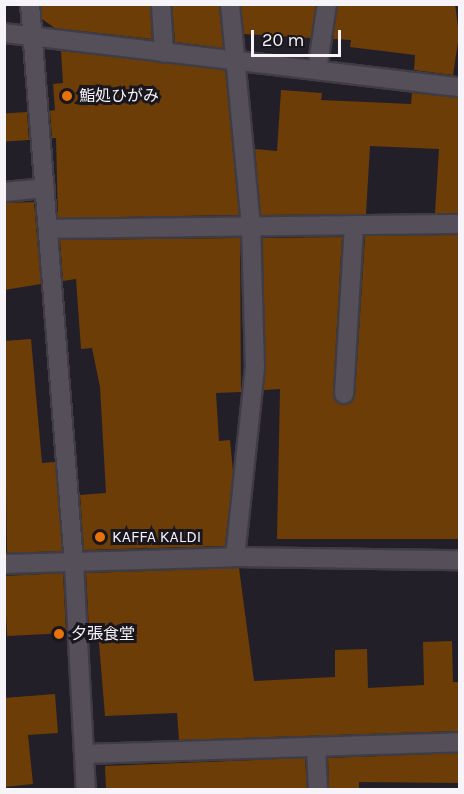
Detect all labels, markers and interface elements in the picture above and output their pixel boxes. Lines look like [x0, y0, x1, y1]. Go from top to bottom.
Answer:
scale bar [254, 18, 344, 56]
text: 20 m [262, 29, 304, 51]
place label: 鮨処ひがみ [79, 86, 159, 106]
marker: 鮨処ひがみ [60, 89, 74, 103]
place label: KAFFA KALDI [112, 527, 201, 547]
marker: KAFFA KALDI [93, 530, 107, 544]
place label: 夕張食堂 [71, 624, 135, 644]
marker: 夕張食堂 [52, 627, 66, 641]

